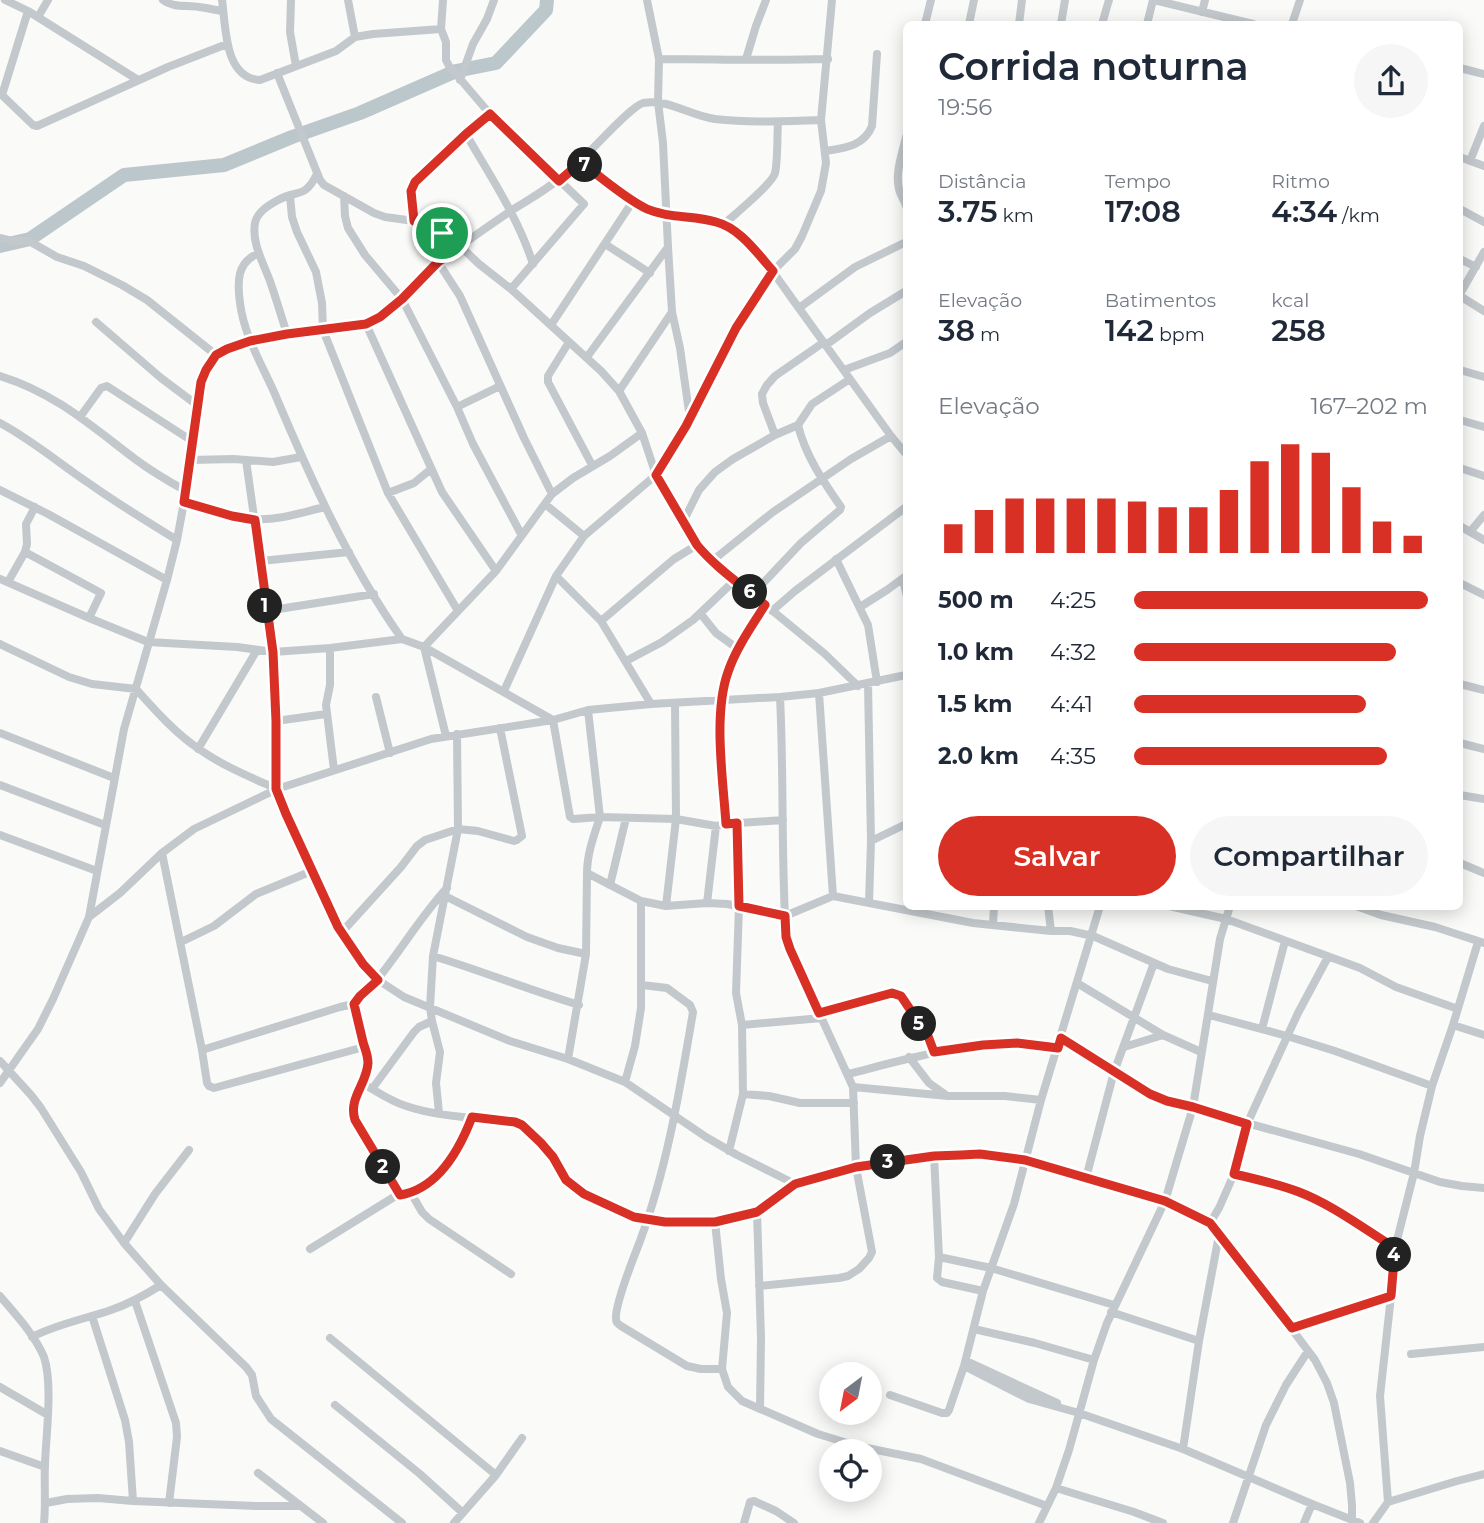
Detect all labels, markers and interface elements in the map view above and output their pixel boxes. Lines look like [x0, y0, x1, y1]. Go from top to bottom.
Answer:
text: Corrida noturna [938, 43, 1249, 90]
button: share [1354, 44, 1428, 118]
text: 19:56 [938, 93, 992, 121]
pin: 7 [568, 148, 602, 182]
text: 7 [579, 153, 590, 176]
text: Distância [938, 170, 1026, 193]
text: Tempo [1105, 170, 1171, 193]
text: Ritmo [1271, 170, 1330, 193]
text: 3.75 [938, 193, 998, 230]
text: 17:08 [1105, 193, 1181, 230]
text: 4:34 [1271, 193, 1337, 230]
pin [412, 203, 472, 263]
text: km [998, 204, 1034, 227]
text: /km [1337, 204, 1380, 227]
icon: arrive [423, 214, 461, 252]
text: Elevação [938, 289, 1022, 312]
text: Batimentos [1105, 289, 1216, 312]
text: kcal [1271, 289, 1309, 312]
text: 38 [938, 312, 975, 349]
text: 142 [1105, 312, 1154, 349]
text: 258 [1271, 312, 1326, 349]
text: m [975, 323, 1000, 346]
text: bpm [1154, 323, 1205, 346]
text: Elevação [938, 392, 1040, 420]
text: 167–202 m [1311, 392, 1428, 420]
pin: 6 [732, 574, 768, 610]
text: 6 [743, 580, 756, 603]
text: 500 m [938, 586, 1014, 614]
text: 4:25 [1050, 586, 1096, 614]
pin: 1 [247, 588, 282, 624]
text: 1 [261, 594, 268, 617]
text: 1.0 km [938, 638, 1014, 666]
text: 4:32 [1050, 638, 1096, 666]
text: 1.5 km [938, 690, 1012, 718]
text: 4:41 [1050, 690, 1093, 718]
text: 2.0 km [938, 742, 1019, 770]
text: 4:35 [1050, 742, 1096, 770]
button: Salvar [938, 816, 1176, 896]
button: Compartilhar [1190, 816, 1428, 896]
pin: 5 [902, 1006, 936, 1042]
text: 5 [913, 1012, 924, 1035]
pin: 3 [870, 1144, 906, 1180]
pin: 2 [366, 1150, 400, 1184]
text: 3 [882, 1150, 893, 1173]
text: 2 [377, 1155, 388, 1178]
pin: 4 [1376, 1238, 1412, 1272]
text: 4 [1387, 1243, 1400, 1266]
north arrow [819, 1362, 882, 1424]
map controls [819, 1362, 882, 1502]
button: locate [819, 1439, 882, 1502]

